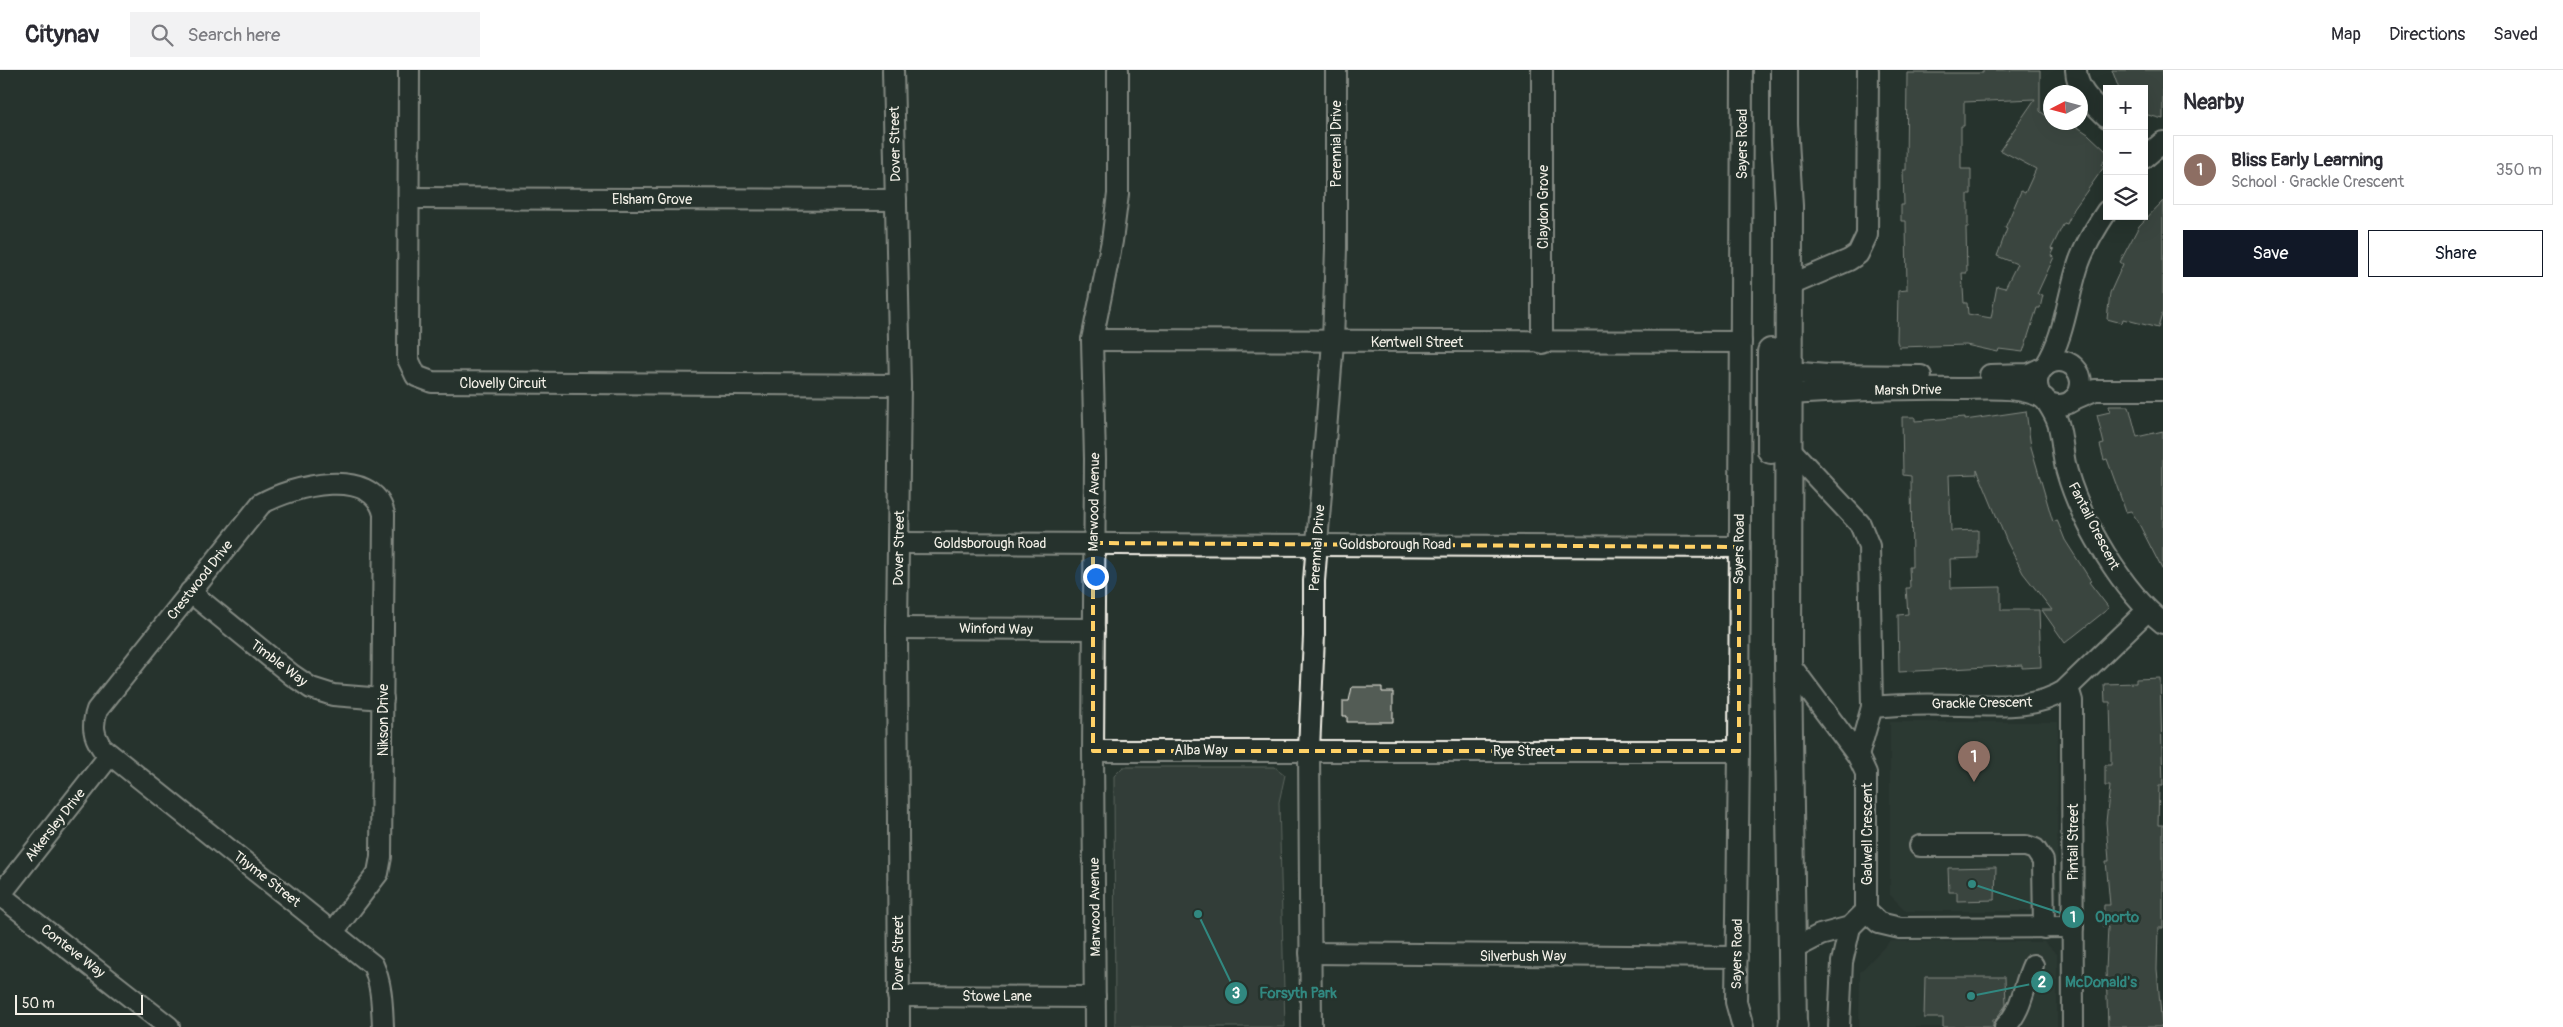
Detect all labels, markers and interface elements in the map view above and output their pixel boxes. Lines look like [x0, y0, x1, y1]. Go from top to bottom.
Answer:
search box [130, 12, 480, 57]
text: Citynav [25, 20, 100, 49]
icon: search [148, 21, 176, 49]
text: Search here [188, 23, 280, 47]
text: Map [2331, 23, 2361, 46]
text: Directions [2389, 23, 2465, 46]
text: Saved [2493, 23, 2538, 46]
north arrow [2043, 85, 2088, 130]
map controls [2103, 85, 2148, 220]
button: + [2103, 85, 2148, 130]
text: Nearby [2183, 89, 2244, 116]
street label: Perennial Drive [1328, 100, 1345, 188]
street label: Dover Street [886, 106, 904, 182]
street label: Sayers Road [1734, 109, 1751, 179]
button: − [2103, 130, 2148, 175]
text: Bliss Early Learning [2231, 148, 2383, 172]
text: 1 [2197, 160, 2203, 180]
text: 350 m [2496, 160, 2542, 180]
street label: Claydon Grove [1535, 165, 1552, 249]
text: School · Grackle Crescent [2231, 172, 2404, 192]
button: layers [2103, 175, 2148, 220]
street label: Elsham Grove [612, 191, 692, 208]
button: Save [2183, 230, 2358, 277]
button: Share [2368, 230, 2543, 277]
street label: Kentwell Street [1371, 334, 1464, 351]
street label: Clovelly Circuit [460, 375, 547, 392]
street label: Marsh Drive [1874, 381, 1942, 399]
street label: Marwood Avenue [1085, 452, 1103, 552]
street label: Fantail Crescent [2065, 479, 2124, 573]
street label: Perennial Drive [1305, 504, 1329, 592]
street label: Dover Street [890, 510, 908, 586]
street label: Sayers Road [1730, 513, 1748, 585]
street label: Goldsborough Road [934, 535, 1046, 552]
street label: Goldsborough Road [1339, 536, 1451, 553]
street label: Crestwood Drive [164, 537, 236, 623]
your location [1083, 564, 1109, 590]
street label: Winford Way [959, 620, 1033, 638]
street label: Timble Way [247, 636, 311, 690]
street label: Nikson Drive [375, 684, 392, 756]
street label: Grackle Crescent [1932, 694, 2033, 712]
pin: 1 [1958, 741, 1990, 782]
street label: Alba Way [1174, 742, 1228, 759]
street label: Rye Street [1493, 743, 1555, 760]
street label: Gadwell Crescent [1859, 782, 1876, 885]
street label: Akkersley Drive [21, 785, 89, 865]
street label: Pintail Street [2065, 803, 2082, 880]
street label: Thyme Street [230, 847, 304, 911]
street label: Marwood Avenue [1086, 857, 1104, 957]
callout: Oporto [2060, 902, 2149, 932]
text: 1 [2070, 908, 2076, 927]
text: Oporto [2095, 908, 2139, 927]
street label: Dover Street [890, 915, 907, 991]
street label: Sayers Road [1728, 918, 1746, 990]
street label: Conteve Way [37, 921, 109, 981]
street label: Silverbush Way [1480, 948, 1566, 965]
callout: McDonald's [2030, 967, 2147, 997]
text: 2 [2038, 973, 2046, 992]
text: McDonald's [2065, 973, 2137, 992]
callout: Forsyth Park [1224, 978, 1346, 1008]
text: 3 [1232, 984, 1240, 1003]
text: Forsyth Park [1259, 984, 1337, 1003]
street label: Stowe Lane [962, 988, 1032, 1005]
scale bar [15, 992, 142, 1015]
text: 50 m [22, 995, 55, 1012]

